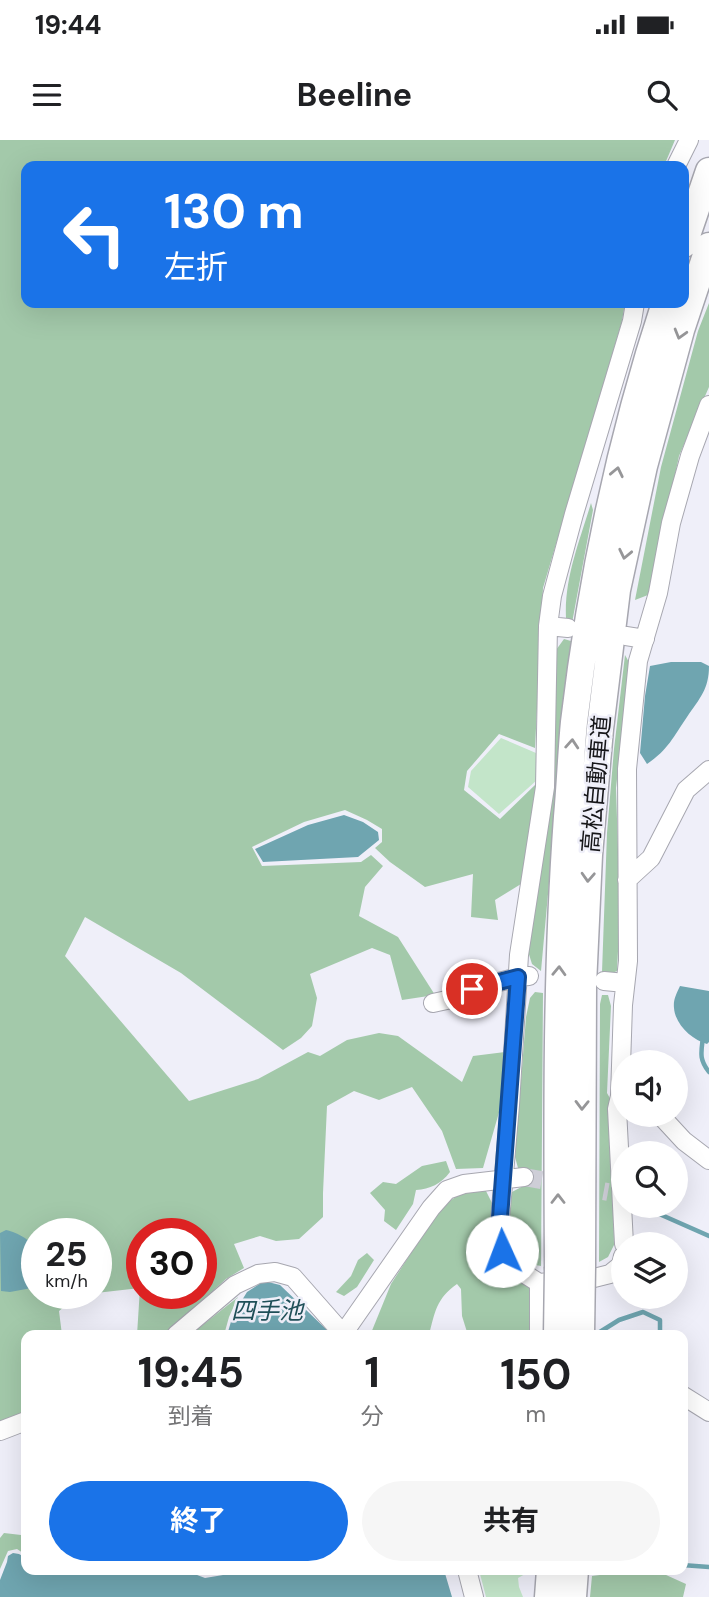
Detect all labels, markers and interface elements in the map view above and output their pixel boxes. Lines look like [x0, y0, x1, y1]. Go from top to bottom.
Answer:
text: 19:44 [35, 8, 101, 42]
text: Beeline [297, 74, 412, 116]
icon: menu [28, 76, 66, 114]
icon: search [643, 76, 681, 114]
text: 130 m [164, 179, 304, 243]
icon: left [49, 189, 140, 280]
text: 左折 [164, 246, 228, 288]
one-way arrow [674, 327, 689, 339]
one-way arrow [608, 466, 623, 478]
one-way arrow [619, 548, 634, 560]
street label: 高松自動車道 [575, 714, 617, 854]
one-way arrow [565, 738, 580, 749]
one-way arrow [580, 872, 595, 883]
pin [442, 959, 502, 1019]
one-way arrow [551, 966, 566, 977]
icon: arrive [453, 970, 491, 1008]
map controls [611, 1050, 688, 1309]
button: sound [611, 1050, 688, 1127]
one-way arrow [574, 1100, 590, 1111]
button: search [611, 1141, 688, 1218]
one-way arrow [550, 1193, 566, 1204]
position arrow [465, 1214, 539, 1288]
speed limit sign: 30 [126, 1218, 217, 1309]
text: 25 [46, 1231, 87, 1277]
button: layers [611, 1232, 688, 1309]
text: km/h [45, 1269, 88, 1293]
water label: 四手池 [231, 1295, 305, 1326]
text: 19:45 [138, 1345, 244, 1400]
text: 1 [364, 1345, 380, 1400]
text: 150 [500, 1347, 571, 1402]
text: m [526, 1399, 546, 1429]
text: 到着 [168, 1401, 214, 1431]
text: 分 [361, 1401, 384, 1431]
button: 終了 [49, 1481, 348, 1561]
button: 共有 [362, 1481, 660, 1561]

